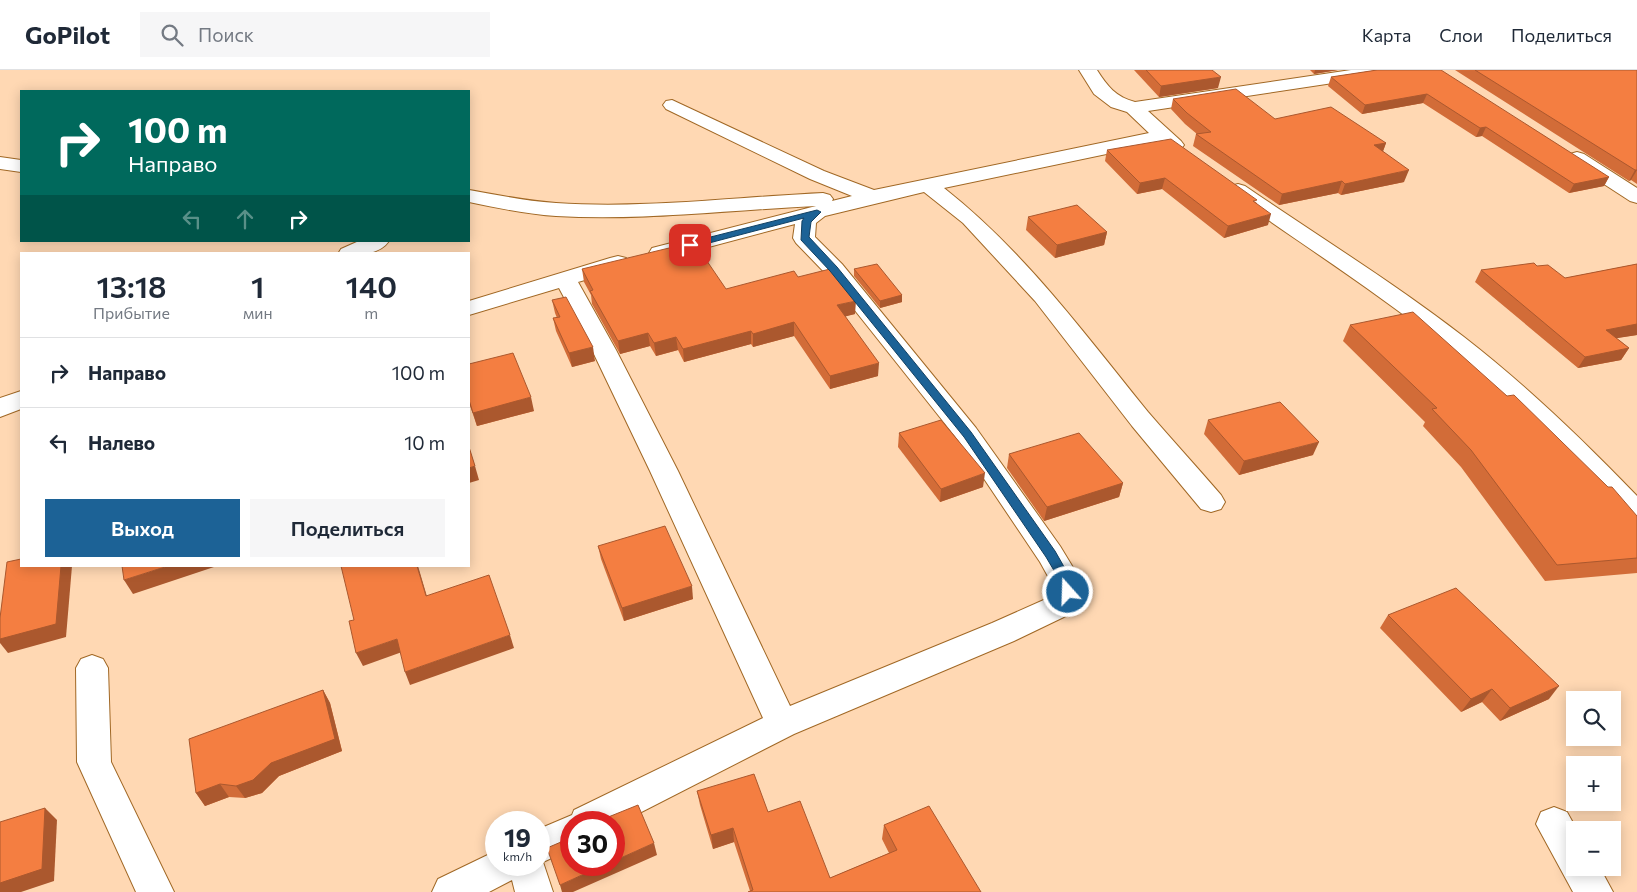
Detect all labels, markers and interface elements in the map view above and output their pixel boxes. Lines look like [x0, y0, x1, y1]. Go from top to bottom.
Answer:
search box [140, 12, 490, 57]
text: GoPilot [25, 20, 110, 49]
icon: search [158, 21, 186, 49]
text: Поиск [198, 23, 254, 46]
text: Карта [1362, 24, 1411, 46]
text: Слои [1439, 24, 1483, 46]
text: Поделиться [1511, 24, 1612, 46]
text: 100 m [128, 107, 228, 150]
icon: right [45, 110, 110, 175]
text: Направо [128, 150, 218, 177]
icon: left [178, 205, 206, 233]
icon: ahead [231, 205, 259, 233]
icon: right [284, 205, 312, 233]
pin [669, 224, 711, 266]
icon: arrive [676, 231, 704, 259]
text: 13:18 [96, 267, 167, 304]
text: 1 [251, 267, 264, 304]
text: 140 [346, 267, 397, 304]
text: Прибытие [93, 303, 170, 322]
text: мин [243, 303, 273, 322]
text: m [364, 303, 378, 322]
icon: right [45, 359, 73, 387]
text: Направо [88, 361, 166, 384]
text: 100 m [392, 361, 445, 384]
icon: left [45, 429, 73, 457]
text: Налево [88, 431, 155, 454]
text: 10 m [404, 431, 445, 454]
button: Выход [45, 499, 240, 557]
button: Поделиться [250, 499, 445, 557]
position arrow [1041, 565, 1093, 617]
map controls [1566, 691, 1621, 876]
button: search [1566, 691, 1621, 746]
button: + [1566, 756, 1621, 811]
speed limit sign: 30 [560, 811, 625, 876]
button: − [1566, 821, 1621, 876]
text: 19 [504, 822, 531, 852]
text: km/h [503, 849, 532, 863]

